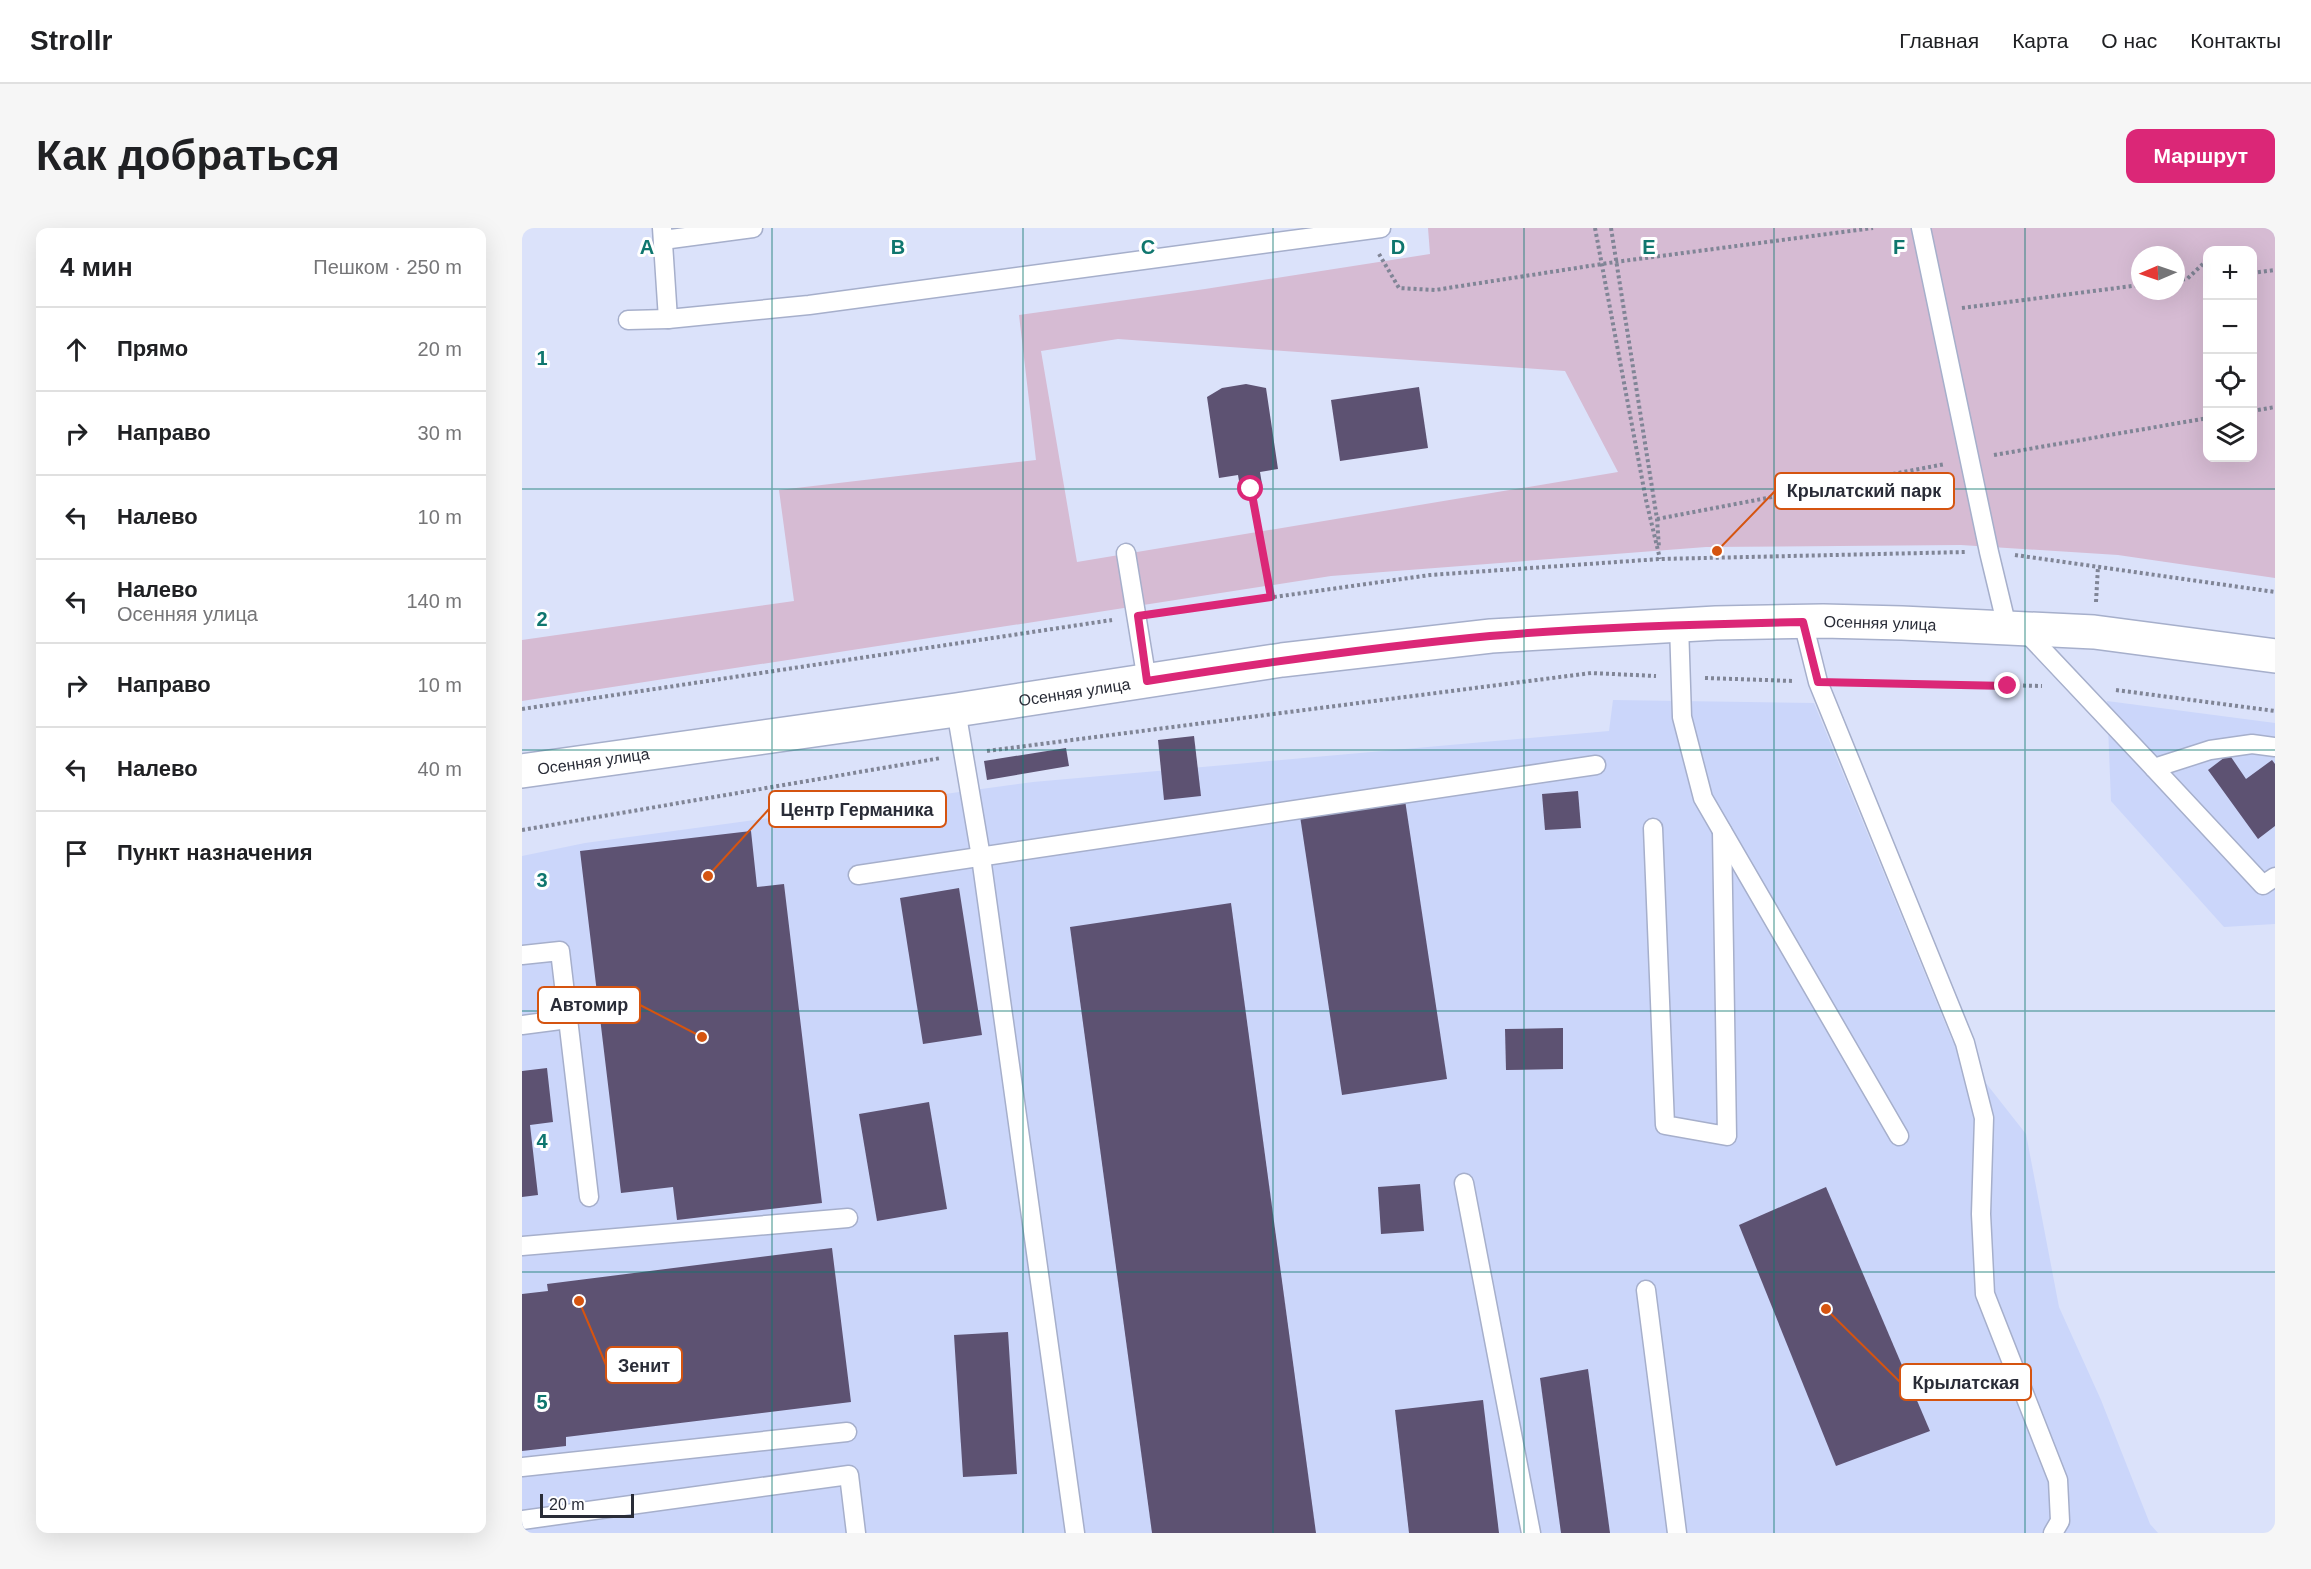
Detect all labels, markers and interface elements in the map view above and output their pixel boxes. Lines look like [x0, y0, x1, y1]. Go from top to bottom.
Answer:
text: Strollr [30, 25, 112, 56]
text: Главная [1899, 29, 1979, 52]
text: Карта [2012, 29, 2068, 52]
text: О нас [2101, 29, 2157, 52]
text: Контакты [2190, 29, 2281, 52]
button: Маршрут [2126, 129, 2275, 183]
text: Как добраться [36, 132, 340, 179]
text: A [640, 236, 654, 258]
text: B [891, 236, 905, 258]
text: C [1141, 236, 1155, 258]
text: D [1391, 236, 1405, 258]
text: E [1642, 236, 1656, 258]
text: F [1893, 236, 1905, 258]
north arrow [2131, 246, 2185, 300]
map controls [2203, 246, 2257, 462]
button: + [2203, 246, 2257, 300]
text: 4 мин [60, 252, 133, 282]
text: Пешком · 250 m [313, 256, 462, 278]
button: − [2203, 300, 2257, 354]
icon: ahead [60, 333, 93, 366]
text: Прямо [117, 336, 188, 361]
text: 20 m [418, 338, 462, 360]
text: 1 [536, 347, 548, 369]
button: locate [2203, 354, 2257, 408]
button: layers [2203, 408, 2257, 462]
icon: right [60, 417, 93, 450]
text: Направо [117, 420, 211, 445]
text: 30 m [418, 422, 462, 444]
callout: Крылатский парк [1775, 473, 1954, 509]
route start [1237, 475, 1263, 501]
text: Крылатский парк [1787, 481, 1942, 501]
icon: left [60, 501, 93, 534]
text: Налево [117, 504, 198, 529]
text: 10 m [418, 506, 462, 528]
text: Налево [117, 577, 198, 602]
icon: left [60, 585, 93, 618]
text: 140 m [406, 590, 462, 612]
text: Осенняя улица [117, 603, 258, 625]
text: 2 [536, 608, 548, 630]
street label: Осенняя улица [1823, 613, 1937, 634]
icon: right [60, 669, 93, 702]
text: Направо [117, 672, 211, 697]
route end [1994, 672, 2020, 698]
text: 10 m [418, 674, 462, 696]
street label: Осенняя улица [1017, 675, 1132, 709]
street label: Осенняя улица [536, 745, 651, 778]
icon: left [60, 753, 93, 786]
text: Налево [117, 756, 198, 781]
text: 40 m [418, 758, 462, 780]
callout: Центр Германика [769, 791, 946, 827]
text: Центр Германика [780, 800, 935, 820]
icon: arrive [60, 837, 93, 870]
text: Пункт назначения [117, 840, 313, 865]
text: 3 [536, 869, 548, 891]
callout: Автомир [538, 987, 640, 1023]
text: Автомир [550, 995, 628, 1015]
text: 4 [536, 1130, 548, 1152]
callout: Зенит [606, 1347, 682, 1383]
text: Зенит [618, 1356, 670, 1376]
callout: Крылатская [1900, 1364, 2031, 1400]
text: Крылатская [1913, 1373, 2019, 1393]
text: 5 [536, 1391, 548, 1413]
scale bar [540, 1491, 634, 1518]
text: 20 m [549, 1496, 585, 1513]

